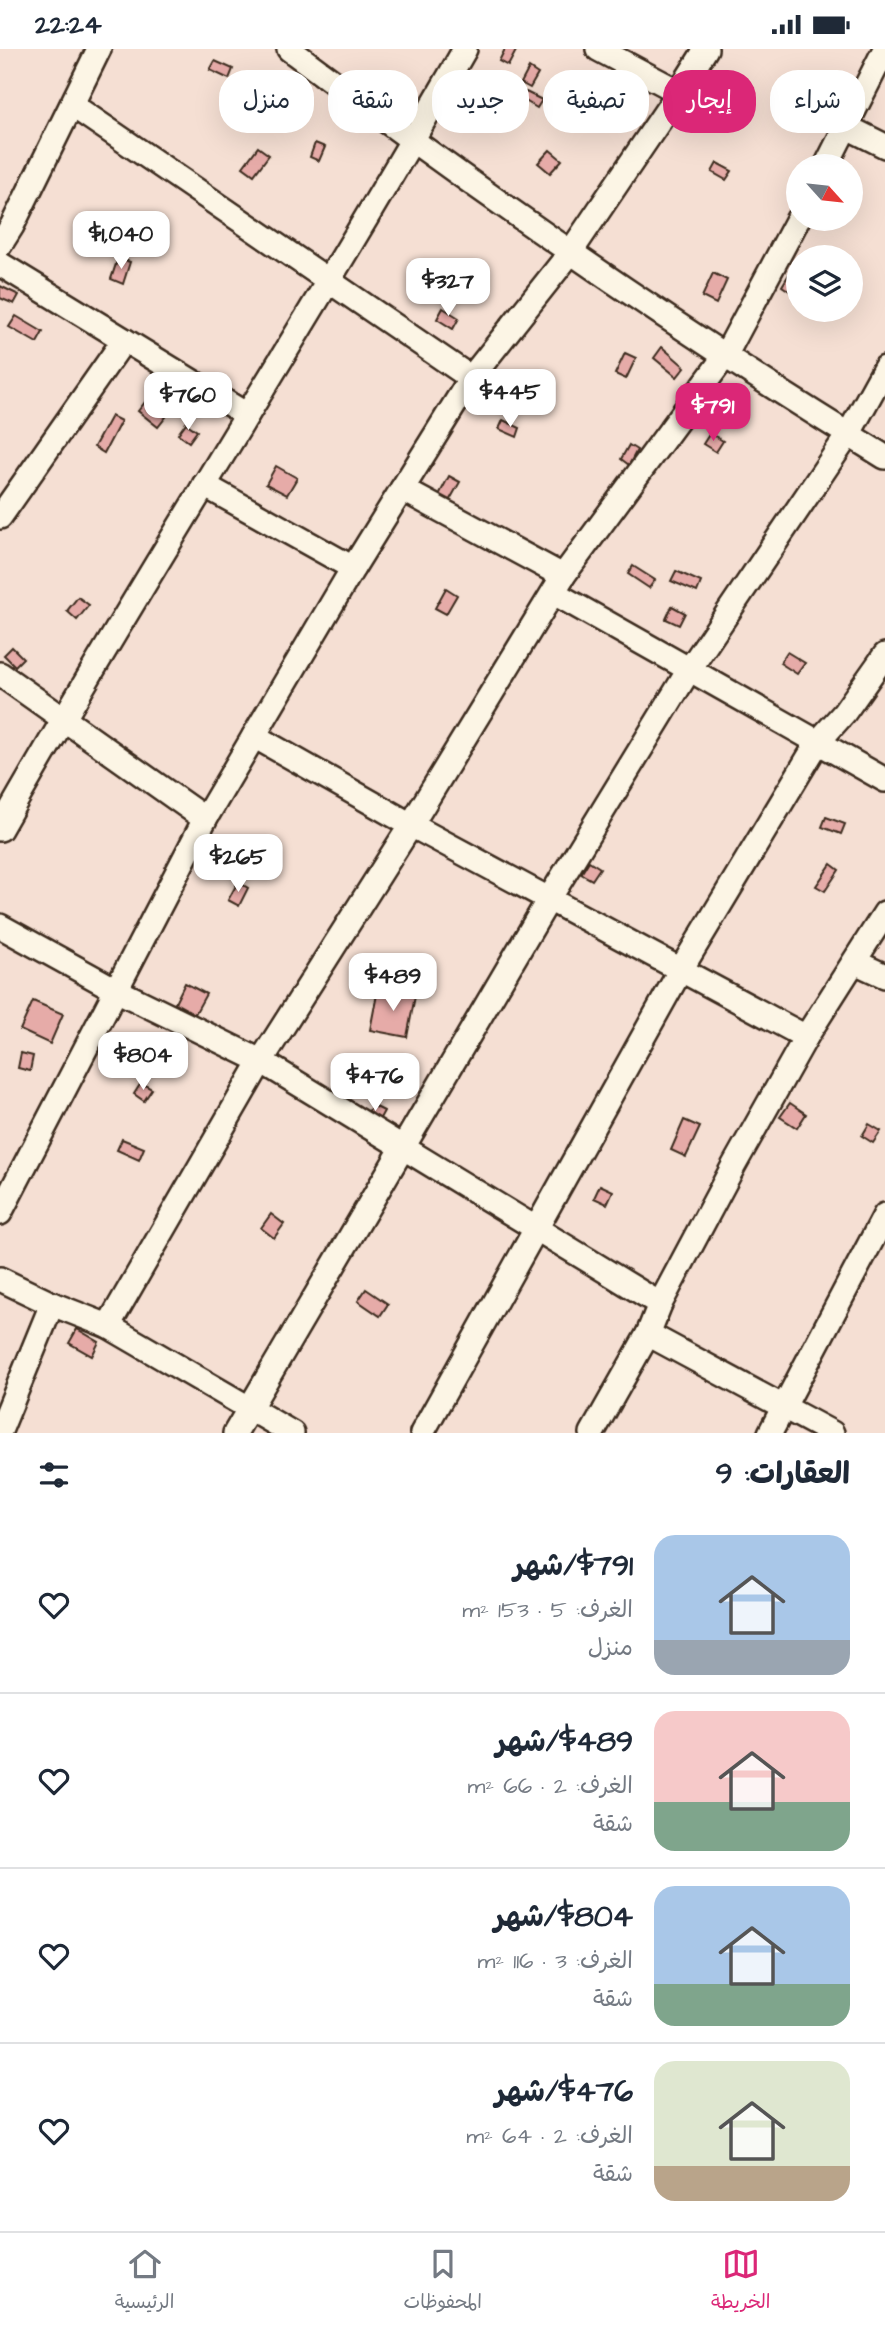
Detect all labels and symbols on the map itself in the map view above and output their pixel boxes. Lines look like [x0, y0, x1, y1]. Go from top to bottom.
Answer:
north arrow [786, 154, 863, 231]
pin: $1,040 [64, 211, 178, 271]
pin: $327 [407, 259, 489, 318]
pin: $445 [469, 369, 551, 429]
pin: $760 [147, 373, 229, 432]
pin: $791 [672, 383, 754, 443]
pin: $265 [197, 835, 279, 894]
pin: $489 [352, 953, 434, 1013]
pin: $804 [102, 1033, 184, 1092]
pin: $476 [334, 1053, 416, 1113]

